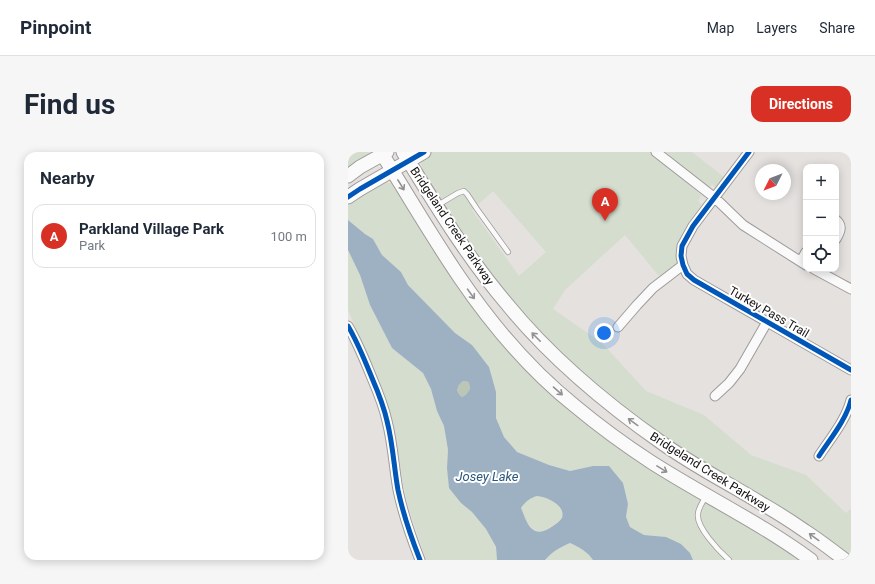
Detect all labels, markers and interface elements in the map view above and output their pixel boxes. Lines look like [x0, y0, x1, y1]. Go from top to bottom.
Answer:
text: Pinpoint [20, 16, 91, 39]
text: Map [707, 20, 734, 36]
text: Layers [756, 20, 797, 36]
text: Share [819, 20, 855, 36]
button: Directions [751, 86, 851, 122]
text: Find us [24, 88, 115, 121]
street label: Bridgeland Creek Parkway [407, 164, 497, 288]
north arrow [755, 164, 791, 200]
map controls [803, 164, 839, 272]
button: + [803, 164, 839, 200]
text: Nearby [40, 168, 95, 188]
one-way arrow [398, 179, 406, 191]
pin: A [592, 188, 618, 221]
button: − [803, 200, 839, 236]
text: Parkland Village Park [79, 220, 224, 238]
text: A [50, 229, 58, 244]
text: 100 m [270, 229, 307, 244]
button: locate [803, 236, 839, 272]
text: Park [79, 238, 105, 253]
street label: Turkey Pass Trail [726, 283, 812, 341]
one-way arrow [467, 289, 476, 300]
your location [594, 323, 614, 343]
one-way arrow [531, 332, 541, 341]
one-way arrow [552, 387, 563, 396]
one-way arrow [628, 418, 639, 426]
street label: Bridgeland Creek Parkway [647, 429, 773, 515]
one-way arrow [656, 465, 668, 473]
water label: Josey Lake [455, 469, 519, 484]
one-way arrow [808, 533, 819, 541]

